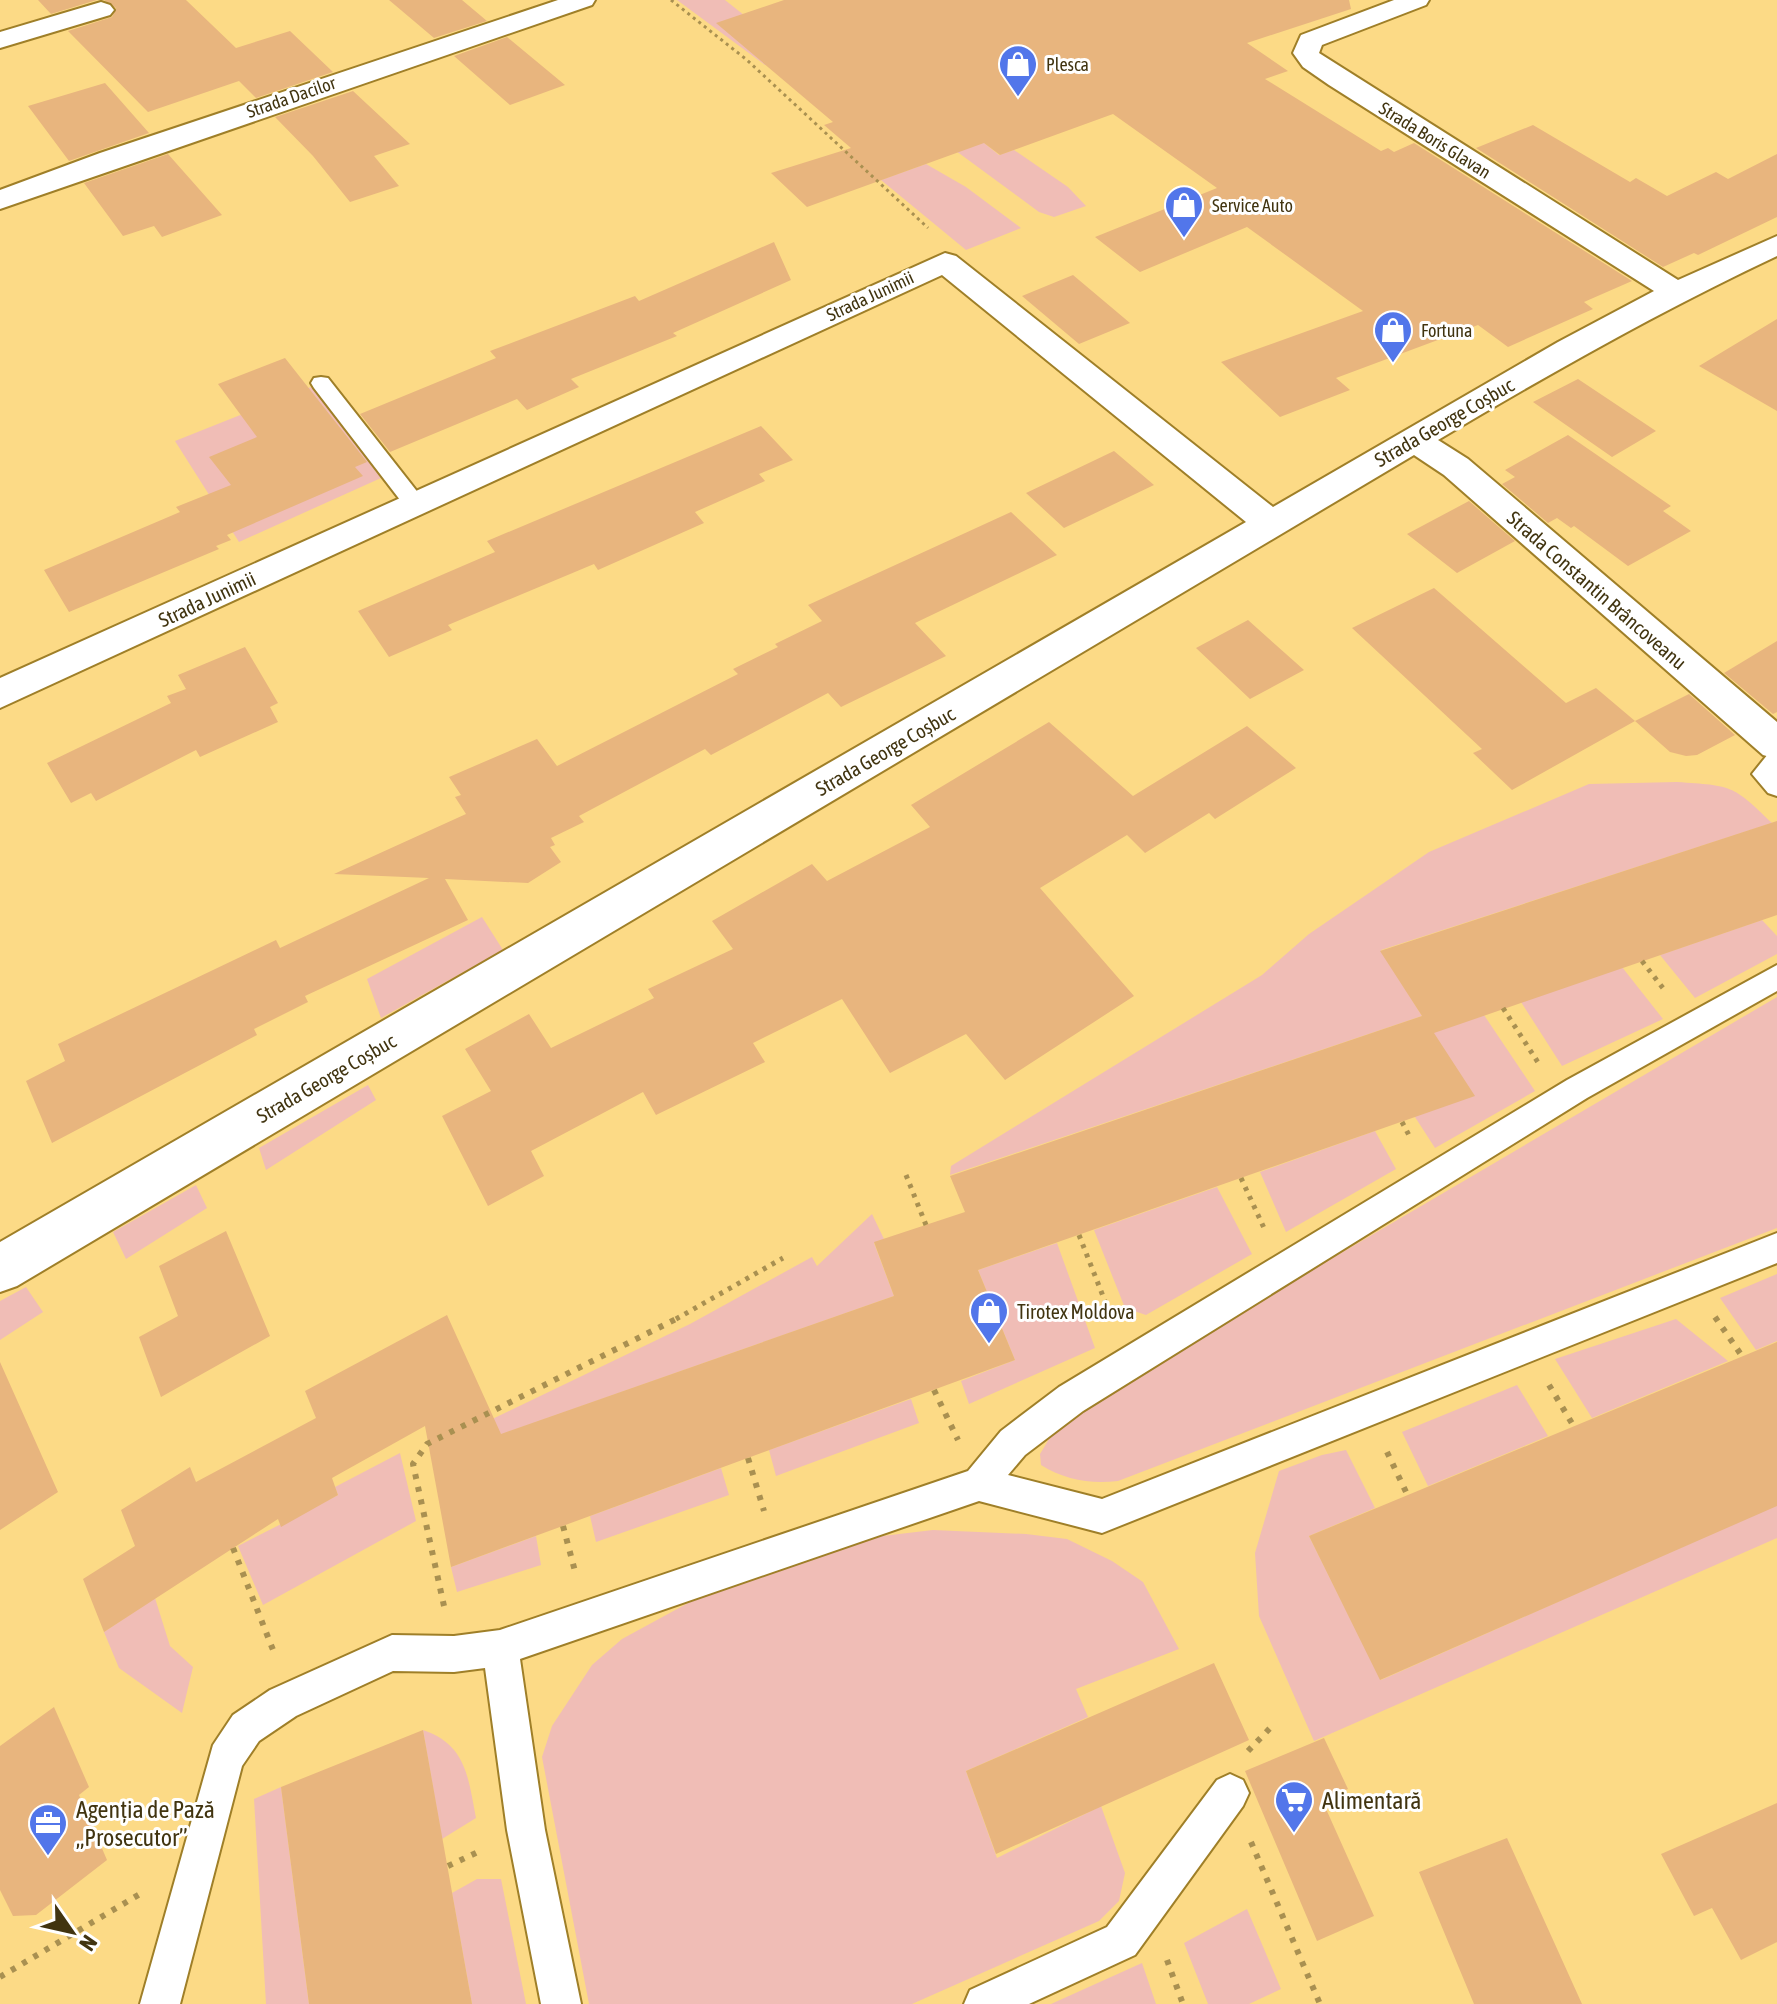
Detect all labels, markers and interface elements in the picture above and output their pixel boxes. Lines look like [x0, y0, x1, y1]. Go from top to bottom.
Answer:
shop icon: Plesca [997, 43, 1039, 98]
place label: Plesca [1046, 54, 1089, 75]
street label: Strada Dacilor [244, 72, 339, 122]
street label: Strada Boris Glavan [1375, 97, 1495, 183]
shop icon: Service Auto [1163, 184, 1205, 239]
place label: Service Auto [1212, 195, 1293, 216]
street label: Strada Junimii [823, 267, 917, 325]
shop icon: Fortuna [1372, 309, 1414, 364]
place label: Fortuna [1421, 320, 1472, 341]
street label: Strada George Coșbuc [1370, 373, 1518, 471]
street label: Strada Constantin Brâncoveanu [1503, 506, 1691, 674]
street label: Strada Junimii [155, 567, 259, 631]
street label: Strada George Coșbuc [811, 702, 959, 800]
street label: Strada George Coșbuc [252, 1029, 400, 1127]
shop icon: Tirotex Moldova [968, 1290, 1010, 1345]
place label: Tirotex Moldova [1017, 1300, 1134, 1323]
supermarket icon: Alimentară [1273, 1779, 1315, 1834]
place label: Alimentară [1322, 1787, 1421, 1814]
place label: Agenția de Pază „Prosecutor” [76, 1796, 215, 1851]
office icon: Agenția de Pază „Prosecutor” [27, 1802, 69, 1857]
north arrow [32, 1892, 112, 1972]
text: N [74, 1931, 103, 1956]

